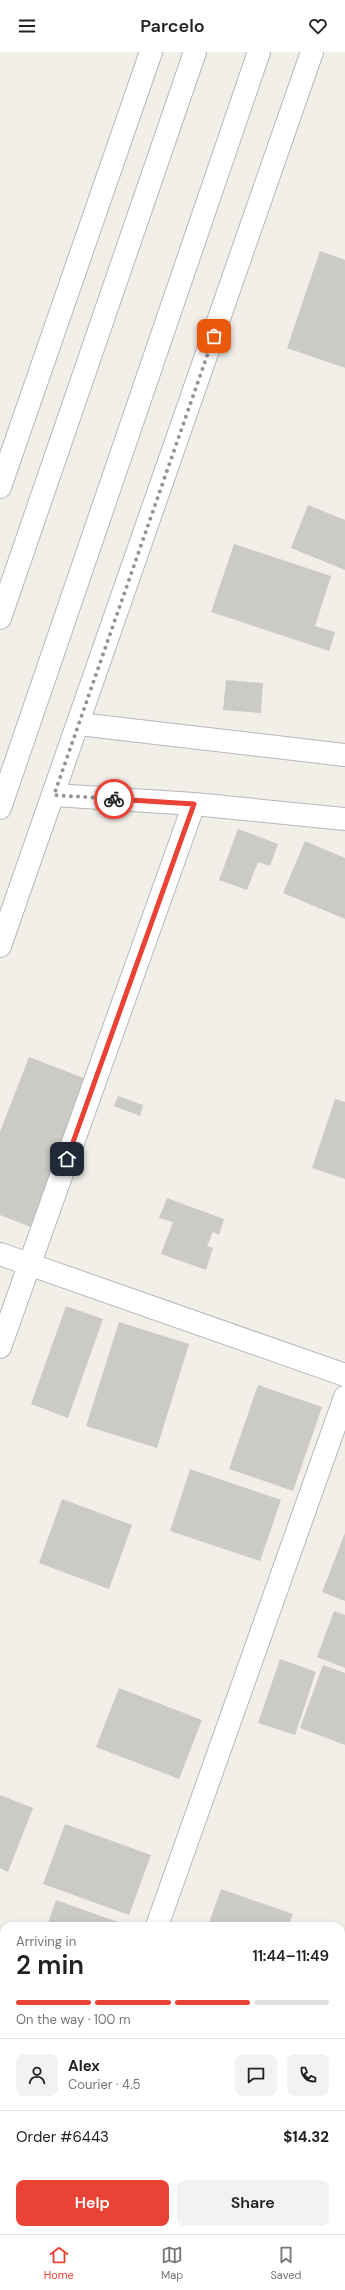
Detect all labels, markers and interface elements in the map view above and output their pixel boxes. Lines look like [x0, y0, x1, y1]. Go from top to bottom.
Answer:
text: Parcelo [140, 14, 205, 38]
icon: menu [16, 15, 38, 37]
icon: heart [307, 15, 329, 37]
pin [197, 319, 231, 353]
icon: bag [203, 325, 225, 347]
courier [94, 779, 134, 819]
icon: bike [103, 788, 125, 810]
pin [50, 1142, 84, 1176]
icon: home [56, 1148, 78, 1170]
text: Arriving in [16, 1933, 76, 1950]
text: 11:44–11:49 [252, 1946, 329, 1966]
text: 2 min [16, 1948, 84, 1982]
text: On the way · 100 m [16, 2011, 131, 2028]
button: person [16, 2054, 58, 2096]
button: chat [235, 2054, 277, 2096]
button: phone [287, 2054, 329, 2096]
text: Alex [68, 2056, 100, 2076]
text: Courier · 4.5 [68, 2076, 141, 2093]
text: Order #6443 [16, 2127, 109, 2147]
text: $14.32 [283, 2127, 329, 2147]
button: Help [16, 2180, 169, 2226]
button: Share [177, 2180, 329, 2226]
tab: Home [44, 2244, 74, 2282]
tab: Map [161, 2244, 183, 2282]
tab: Saved [270, 2244, 301, 2282]

